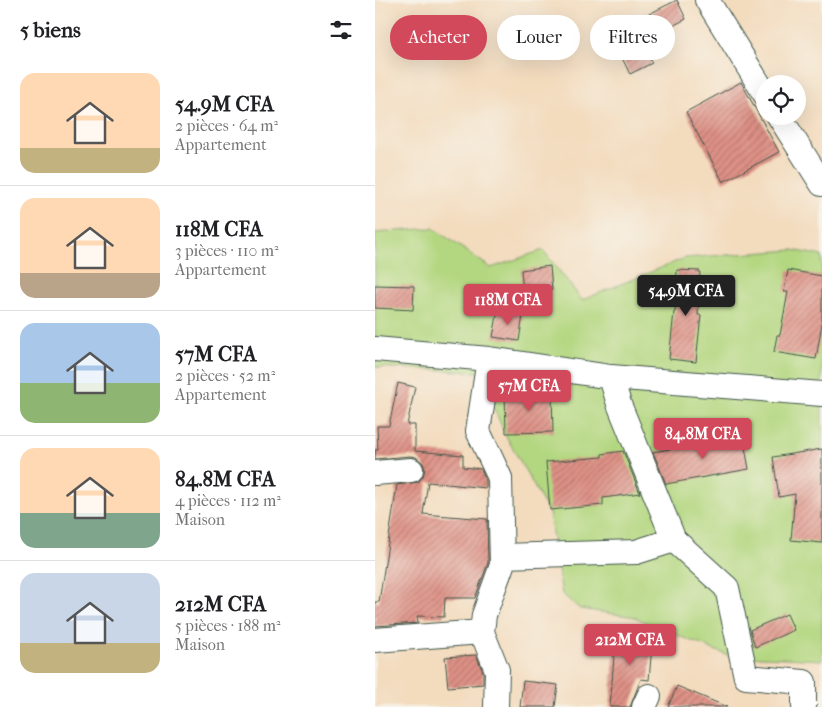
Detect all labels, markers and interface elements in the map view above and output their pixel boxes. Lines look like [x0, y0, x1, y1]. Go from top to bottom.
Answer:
chip: Acheter [390, 15, 487, 60]
chip: Louer [497, 15, 580, 60]
chip: Filtres [590, 15, 675, 60]
icon: filters [327, 16, 355, 44]
text: 5 biens [20, 18, 81, 42]
map controls [756, 75, 806, 125]
button: locate [756, 75, 806, 125]
text: 54.9M CFA [175, 92, 274, 116]
icon: home [60, 93, 120, 153]
text: 2 pièces · 64 m² [175, 116, 278, 135]
text: Appartement [175, 135, 267, 154]
text: 118M CFA [175, 217, 263, 241]
icon: home [60, 218, 120, 278]
text: 3 pièces · 110 m² [175, 241, 279, 260]
text: Appartement [175, 260, 267, 279]
pin: 54.9M CFA [629, 274, 743, 317]
text: 54.9M CFA [648, 281, 724, 300]
pin: 118M CFA [456, 284, 560, 326]
text: 118M CFA [475, 290, 542, 309]
text: 57M CFA [175, 342, 257, 366]
icon: home [60, 343, 120, 403]
text: 2 pièces · 52 m² [175, 366, 275, 385]
pin: 57M CFA [483, 370, 575, 412]
text: 57M CFA [498, 376, 560, 395]
text: Appartement [175, 385, 267, 404]
pin: 84.8M CFA [646, 418, 760, 460]
text: 84.8M CFA [665, 424, 741, 443]
text: 84.8M CFA [175, 467, 275, 491]
icon: home [60, 468, 120, 528]
text: 4 pièces · 112 m² [175, 491, 281, 510]
text: Maison [175, 510, 225, 529]
text: 212M CFA [175, 592, 267, 616]
icon: home [60, 593, 120, 653]
text: 5 pièces · 188 m² [175, 616, 280, 635]
pin: 212M CFA [578, 624, 682, 666]
text: 212M CFA [595, 630, 665, 649]
text: Maison [175, 635, 225, 654]

